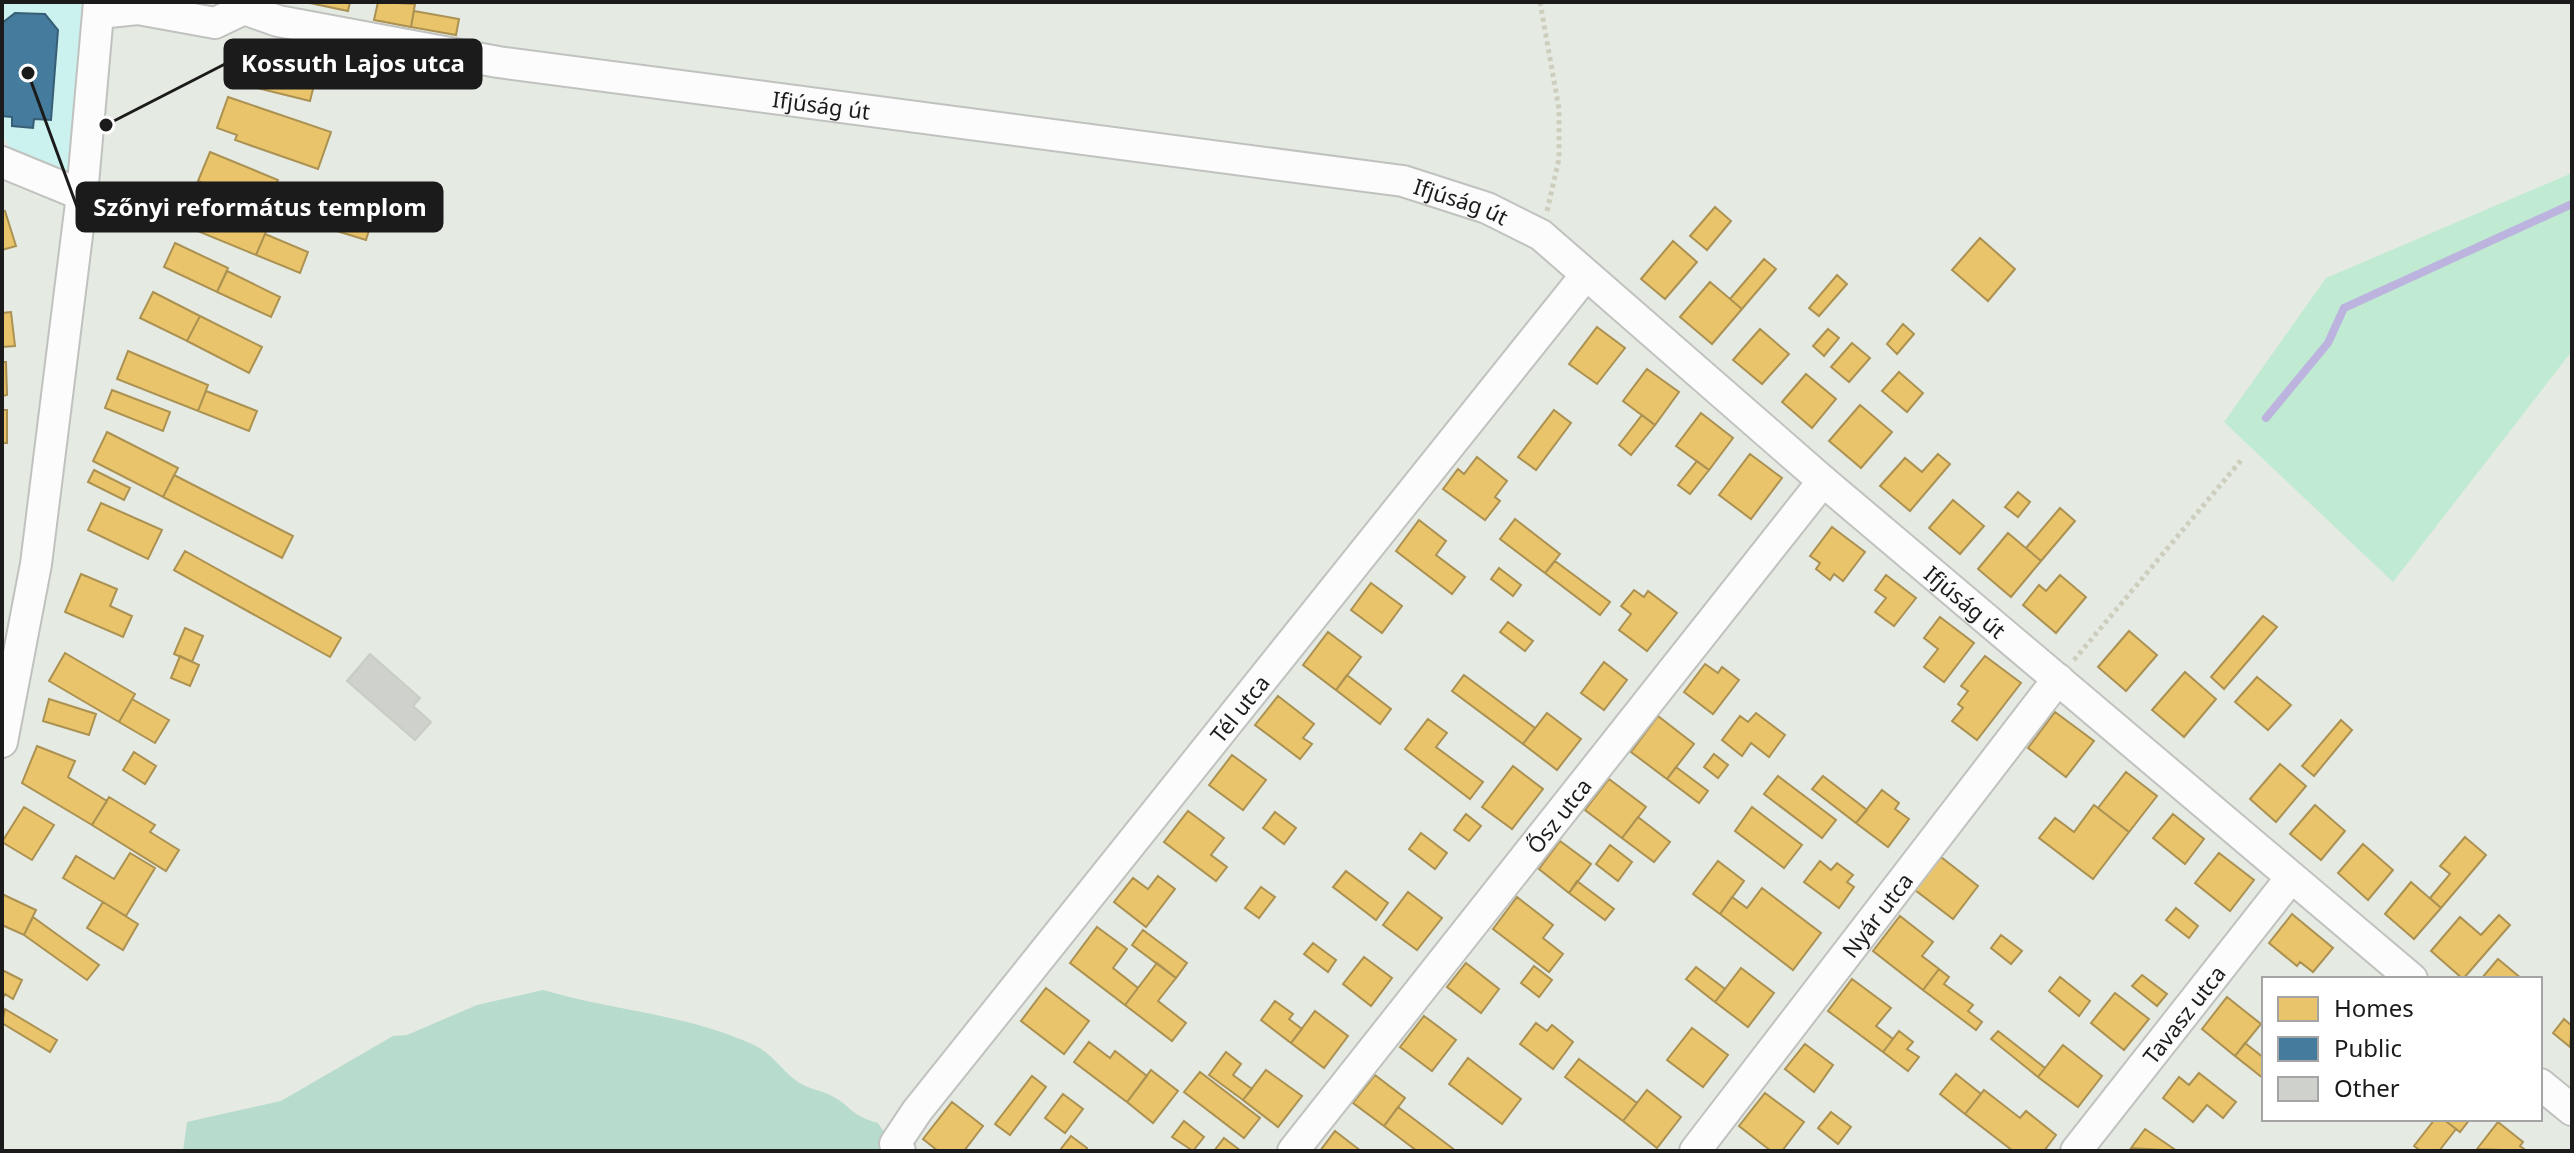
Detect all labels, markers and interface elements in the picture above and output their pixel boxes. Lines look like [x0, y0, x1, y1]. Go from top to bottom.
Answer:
callout: Kossuth Lajos utca [225, 40, 481, 88]
text: Kossuth Lajos utca [241, 46, 465, 79]
street label: Ifjúság út [771, 83, 872, 126]
street label: Ifjúság út [1410, 170, 1514, 231]
callout: Szőnyi református templom [77, 183, 442, 231]
text: Szőnyi református templom [93, 190, 427, 223]
street label: Ifjúság út [1918, 558, 2013, 645]
street label: Tél utca [1203, 668, 1276, 748]
street label: Ősz utca [1519, 771, 1598, 859]
street label: Nyár utca [1834, 866, 1919, 963]
street label: Tavasz utca [2135, 959, 2232, 1070]
legend [2262, 977, 2542, 1121]
text: Homes [2334, 991, 2414, 1024]
text: Public [2334, 1031, 2402, 1064]
text: Other [2334, 1071, 2400, 1104]

